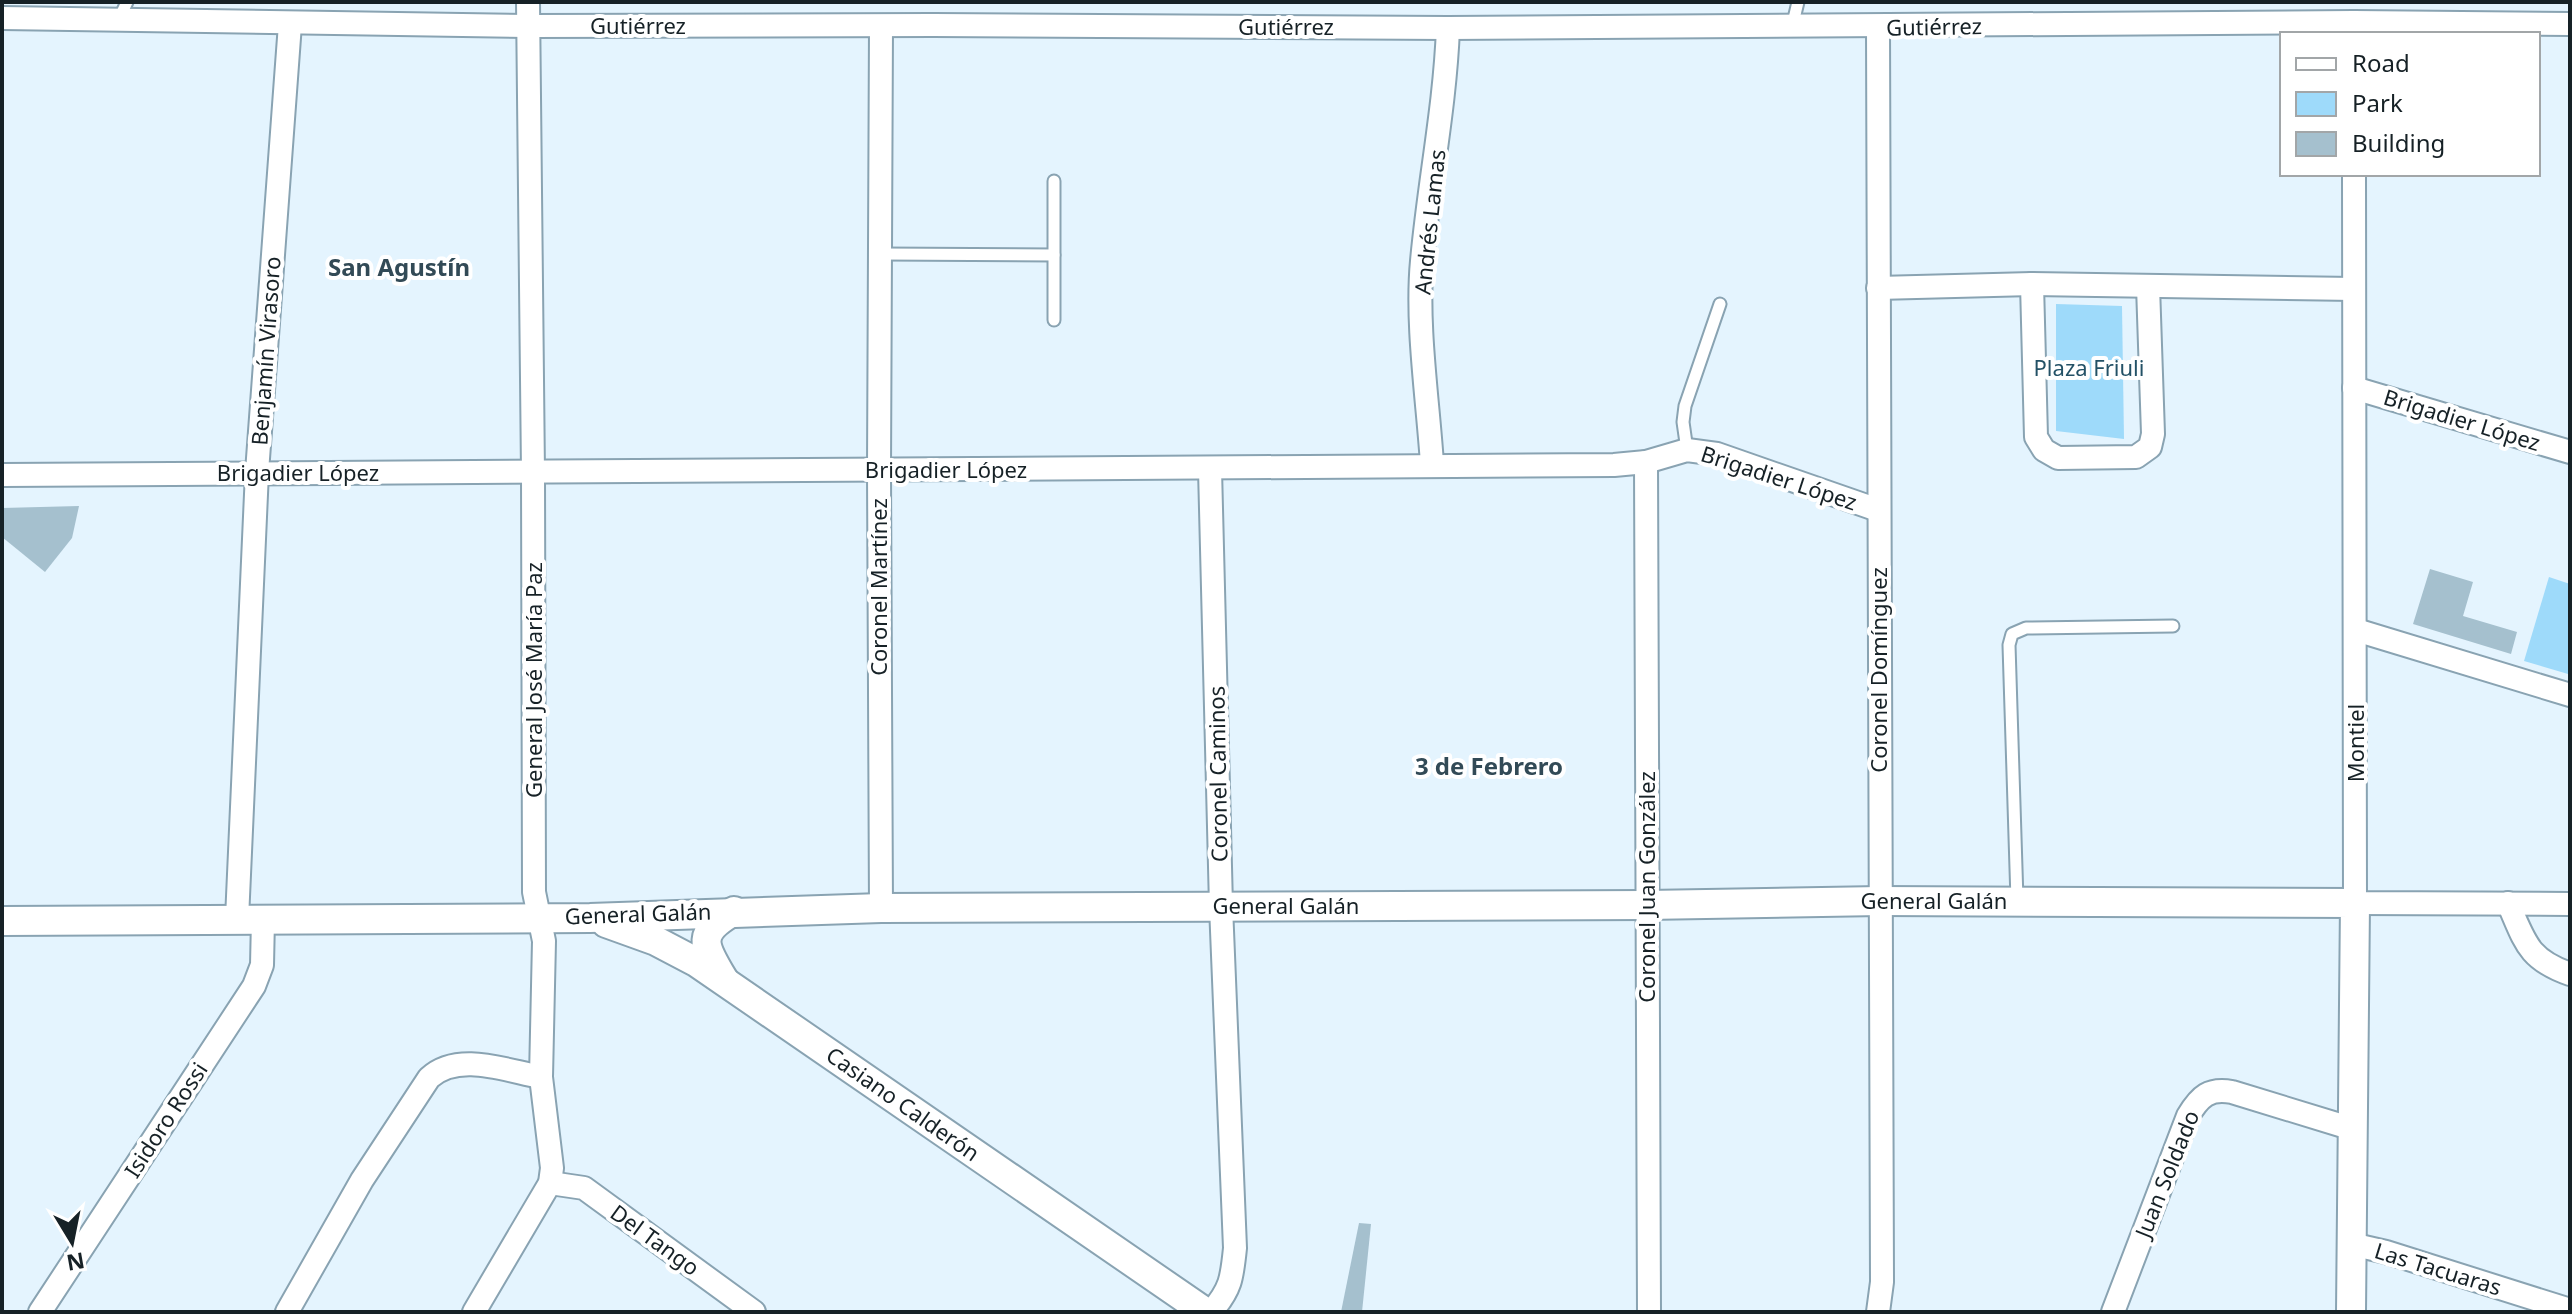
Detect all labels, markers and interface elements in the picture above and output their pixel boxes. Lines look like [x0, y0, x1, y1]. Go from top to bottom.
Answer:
street label: Gutiérrez [590, 10, 686, 40]
street label: Gutiérrez [1886, 10, 1982, 42]
street label: Gutiérrez [1238, 11, 1334, 41]
legend [2280, 32, 2540, 176]
text: Road [2352, 46, 2410, 79]
text: Park [2352, 86, 2403, 119]
text: Building [2352, 126, 2445, 159]
street label: Andrés Lamas [1406, 148, 1452, 296]
district label: San Agustín [328, 250, 470, 283]
street label: Benjamín Virasoro [243, 255, 287, 447]
park label: Plaza Friuli [2034, 352, 2144, 382]
street label: Brigadier López [2380, 381, 2544, 457]
street label: Brigadier López [1698, 438, 1861, 516]
street label: Brigadier López [865, 454, 1027, 484]
street label: Brigadier López [217, 457, 379, 487]
street label: Coronel Martínez [863, 498, 893, 676]
street label: General José María Paz [518, 562, 548, 798]
street label: Coronel Domínguez [1863, 567, 1893, 773]
street label: Coronel Caminos [1200, 686, 1234, 863]
street label: Montiel [2340, 704, 2370, 782]
district label: 3 de Febrero [1415, 749, 1563, 782]
street label: Coronel Juan González [1631, 771, 1661, 1003]
street label: General Galán [1861, 885, 2007, 915]
street label: General Galán [1213, 890, 1359, 920]
street label: General Galán [564, 895, 712, 931]
street label: Casiano Calderón [821, 1039, 986, 1167]
street label: Isidoro Rossi [117, 1056, 214, 1183]
street label: Juan Soldado [2126, 1105, 2205, 1244]
street label: Del Tango [605, 1197, 706, 1282]
north arrow [32, 1202, 112, 1282]
street label: Las Tacuaras [2371, 1235, 2505, 1302]
text: N [64, 1246, 87, 1279]

